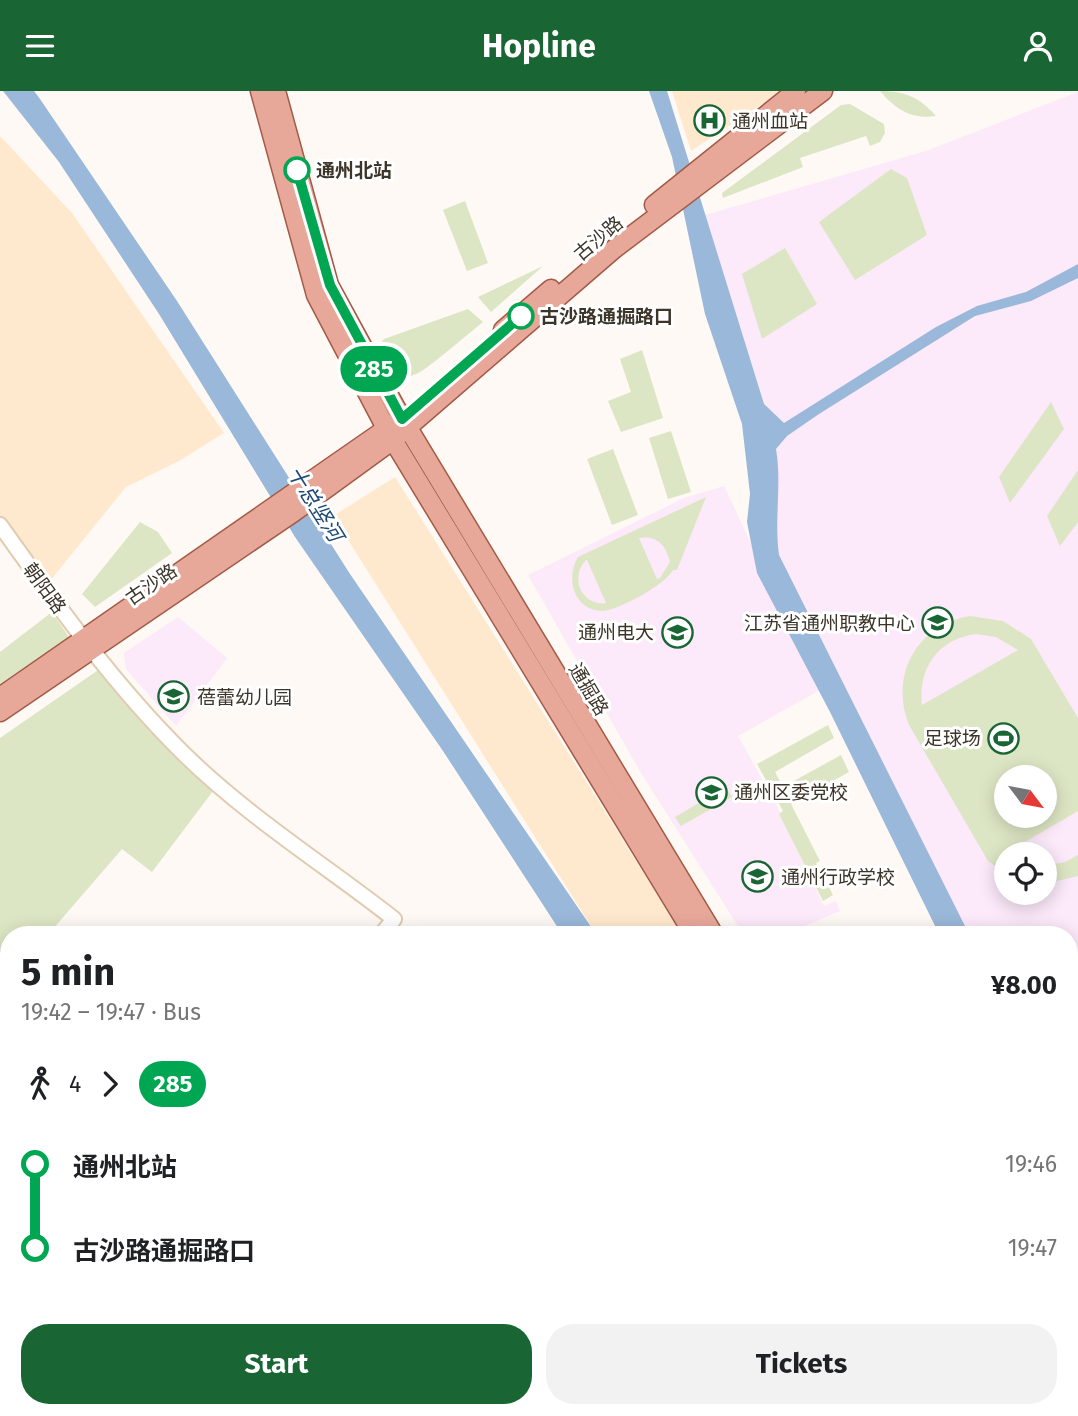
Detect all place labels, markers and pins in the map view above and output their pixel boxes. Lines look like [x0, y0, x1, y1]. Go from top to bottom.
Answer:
hospital icon: 通州血站 [692, 104, 726, 138]
place label: 通州血站 [732, 110, 808, 133]
marker: 通州北站 [284, 157, 310, 183]
place label: 通州北站 [316, 159, 392, 182]
marker: 古沙路通掘路口 [508, 303, 534, 329]
place label: 古沙路通掘路口 [540, 305, 673, 328]
school or university icon: 江苏省通州职教中心 [921, 606, 955, 640]
place label: 江苏省通州职教中心 [744, 612, 915, 635]
school or university icon: 通州电大 [660, 615, 694, 649]
place label: 通州电大 [578, 621, 654, 644]
school or university icon: 蓓蕾幼儿园 [157, 680, 191, 714]
place label: 蓓蕾幼儿园 [197, 686, 292, 709]
sports icon: 足球场 [987, 721, 1021, 755]
place label: 足球场 [924, 727, 981, 750]
school or university icon: 通州区委党校 [694, 775, 728, 809]
place label: 通州区委党校 [734, 781, 848, 804]
school or university icon: 通州行政学校 [741, 860, 775, 894]
place label: 通州行政学校 [781, 866, 895, 889]

